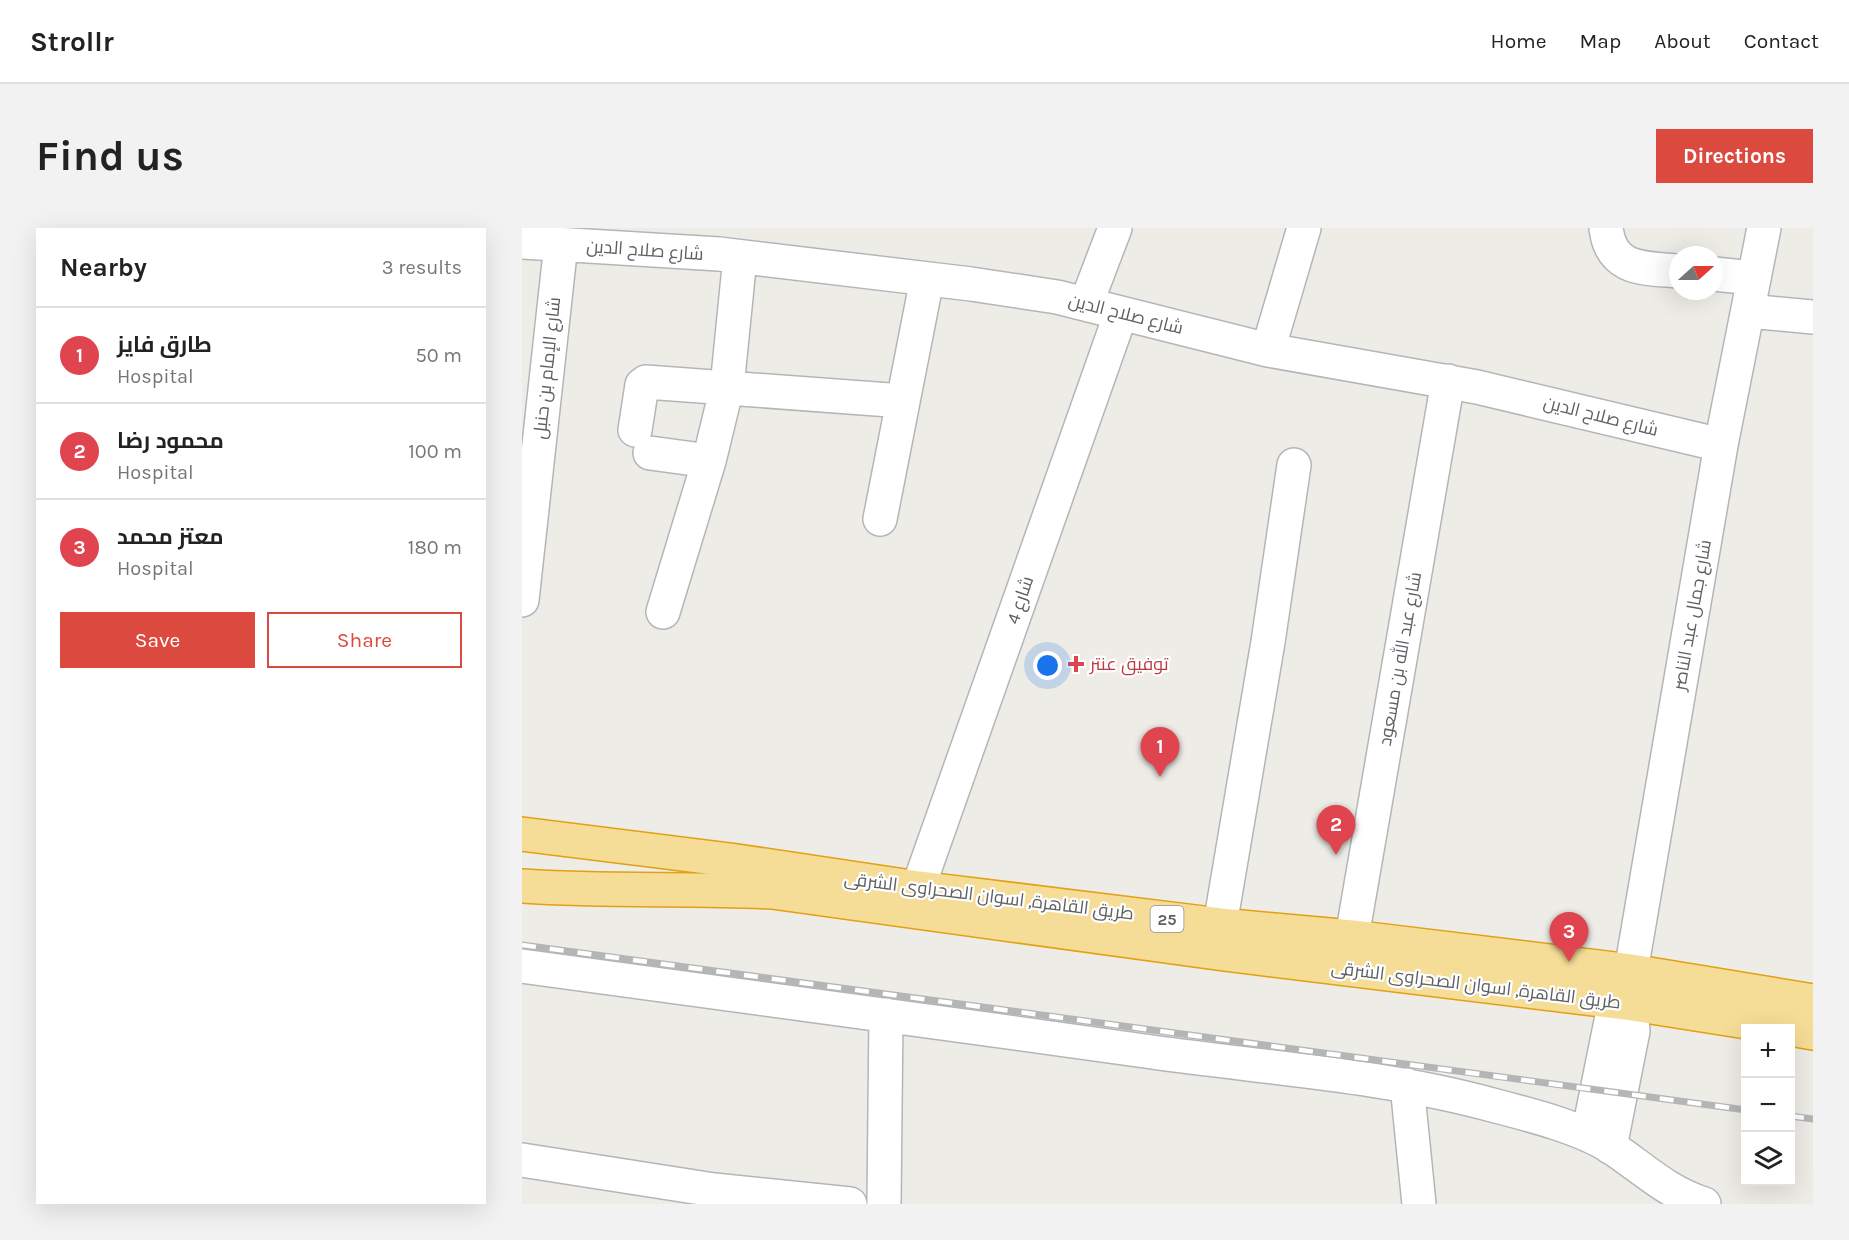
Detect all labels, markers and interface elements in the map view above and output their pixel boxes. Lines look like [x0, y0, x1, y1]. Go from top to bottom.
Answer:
text: Strollr [30, 25, 114, 58]
text: Home [1491, 29, 1547, 53]
text: Map [1580, 29, 1621, 53]
text: About [1654, 29, 1711, 53]
text: Contact [1744, 29, 1819, 53]
button: Directions [1656, 129, 1813, 183]
text: Find us [36, 131, 184, 181]
street label: شارع صلاح الدين [586, 235, 704, 266]
north arrow [1669, 246, 1723, 300]
text: Nearby [60, 252, 147, 283]
text: 3 results [382, 256, 462, 279]
street label: شارع صلاح الدين [1066, 289, 1186, 340]
street label: شارع الإمام بن حنبل [529, 296, 566, 440]
text: طارق فايز [117, 332, 212, 358]
text: 1 [76, 344, 83, 367]
text: 50 m [415, 344, 462, 367]
text: Hospital [117, 365, 194, 388]
street label: شارع صلاح الدين [1541, 391, 1661, 442]
text: محمود رضا [117, 428, 224, 454]
text: 2 [73, 440, 86, 463]
text: 100 m [408, 440, 462, 463]
text: Hospital [117, 461, 194, 484]
text: معتز محمد [117, 524, 223, 550]
text: 3 [73, 536, 86, 559]
text: 180 m [408, 536, 462, 559]
street label: شارع جمال عبد الناصر [1668, 538, 1717, 693]
text: Hospital [117, 557, 194, 580]
street label: شارع عبد الله بن مسعود [1373, 570, 1427, 748]
street label: شارع 4 [1002, 573, 1039, 627]
button: Save [60, 612, 255, 668]
button: Share [267, 612, 462, 668]
your location [1033, 651, 1062, 680]
place label: توفيق عنتر [1089, 653, 1169, 676]
marker: توفيق عنتر [1067, 655, 1085, 673]
pin: 1 [1140, 728, 1180, 777]
pin: 2 [1316, 806, 1356, 855]
street label: طريق القاهرة, اسوان الصحراوى الشرقى [843, 867, 1135, 926]
road number: 25 [1150, 906, 1184, 932]
pin: 3 [1550, 912, 1588, 962]
street label: طريق القاهرة, اسوان الصحراوى الشرقى [1330, 956, 1622, 1015]
map controls [1741, 1024, 1795, 1186]
button: + [1741, 1024, 1795, 1078]
button: − [1741, 1078, 1795, 1132]
button: layers [1741, 1132, 1795, 1186]

